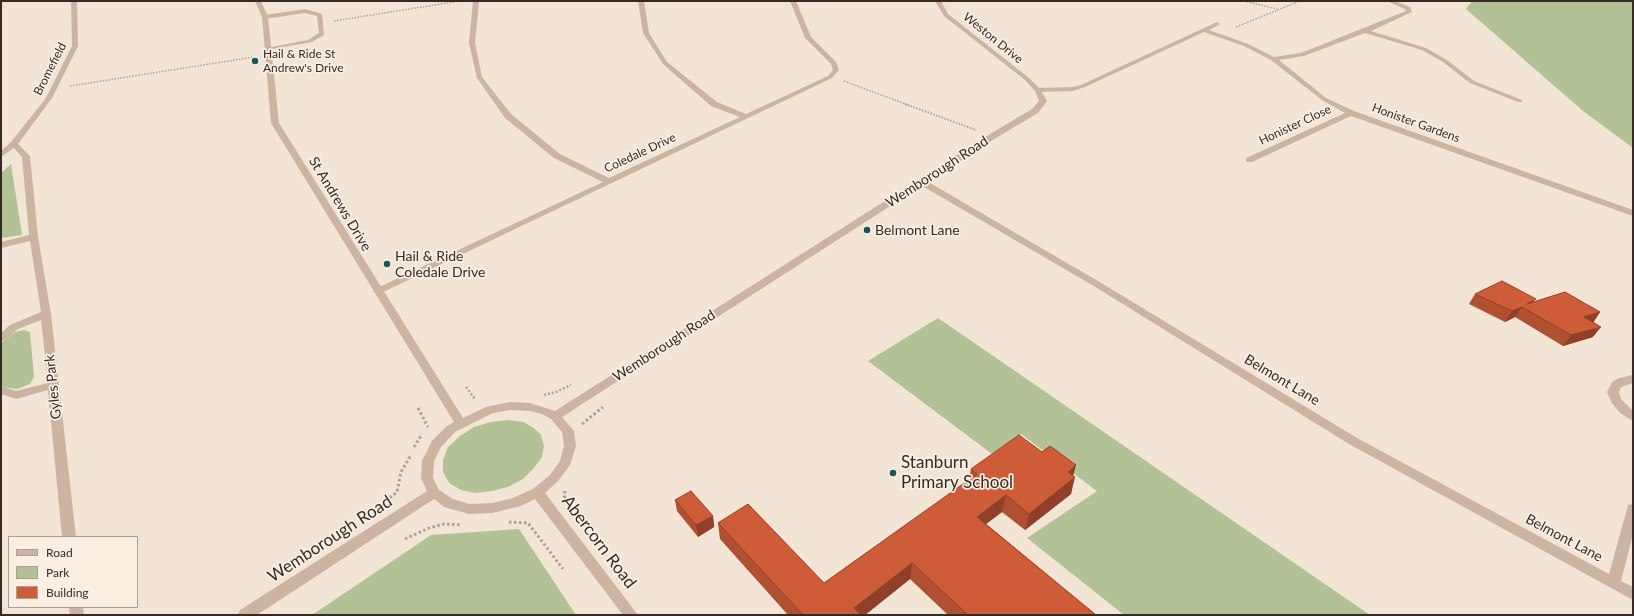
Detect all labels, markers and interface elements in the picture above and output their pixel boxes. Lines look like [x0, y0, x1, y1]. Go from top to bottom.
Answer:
street label: Weston Drive [960, 10, 1026, 66]
street label: Bromefield [31, 40, 69, 98]
place label: Hail & Ride St Andrew's Drive [263, 47, 344, 75]
marker: Hail & Ride St Andrew's Drive [250, 56, 260, 66]
street label: Honister Gardens [1370, 100, 1462, 146]
street label: Honister Close [1257, 102, 1333, 148]
street label: Coledale Drive [602, 130, 678, 176]
street label: Wemborough Road [883, 133, 991, 211]
street label: St Andrews Drive [305, 154, 375, 254]
place label: Belmont Lane [875, 222, 960, 238]
marker: Belmont Lane [862, 225, 872, 235]
place label: Hail & Ride Coledale Drive [395, 248, 485, 280]
marker: Hail & Ride Coledale Drive [382, 259, 392, 269]
street label: Wemborough Road [610, 307, 718, 385]
street label: Belmont Lane [1241, 351, 1323, 409]
street label: Gyles Park [41, 354, 65, 420]
place label: Stanburn Primary School [901, 453, 1013, 493]
marker: Stanburn Primary School [888, 468, 898, 478]
street label: Wemborough Road [264, 491, 396, 587]
street label: Abercorn Road [557, 491, 641, 593]
street label: Belmont Lane [1523, 511, 1605, 565]
legend [8, 536, 138, 608]
text: Road [46, 545, 73, 560]
text: Park [46, 565, 69, 580]
text: Building [46, 585, 89, 600]

